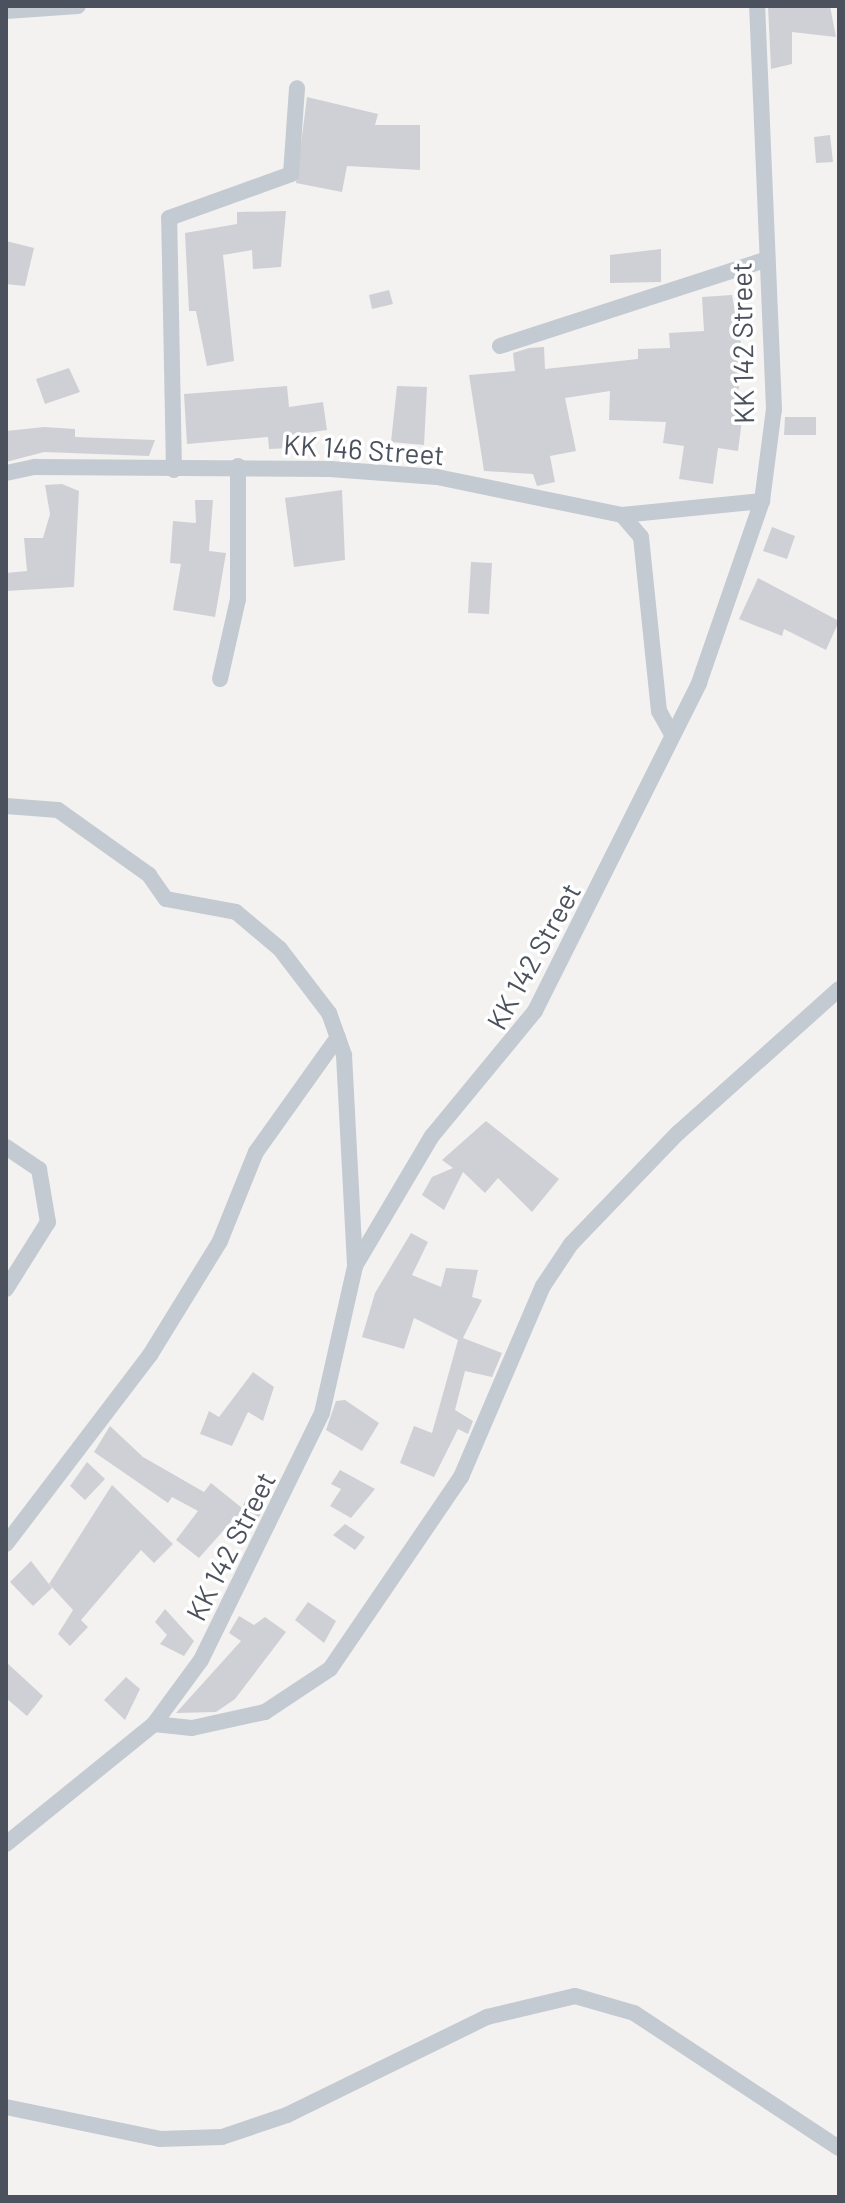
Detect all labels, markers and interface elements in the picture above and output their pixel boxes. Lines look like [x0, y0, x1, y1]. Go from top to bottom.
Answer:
street label: KK 142 Street [724, 262, 760, 424]
street label: KK 146 Street [282, 427, 446, 471]
street label: KK 142 Street [479, 877, 587, 1035]
street label: KK 142 Street [178, 1466, 282, 1626]

